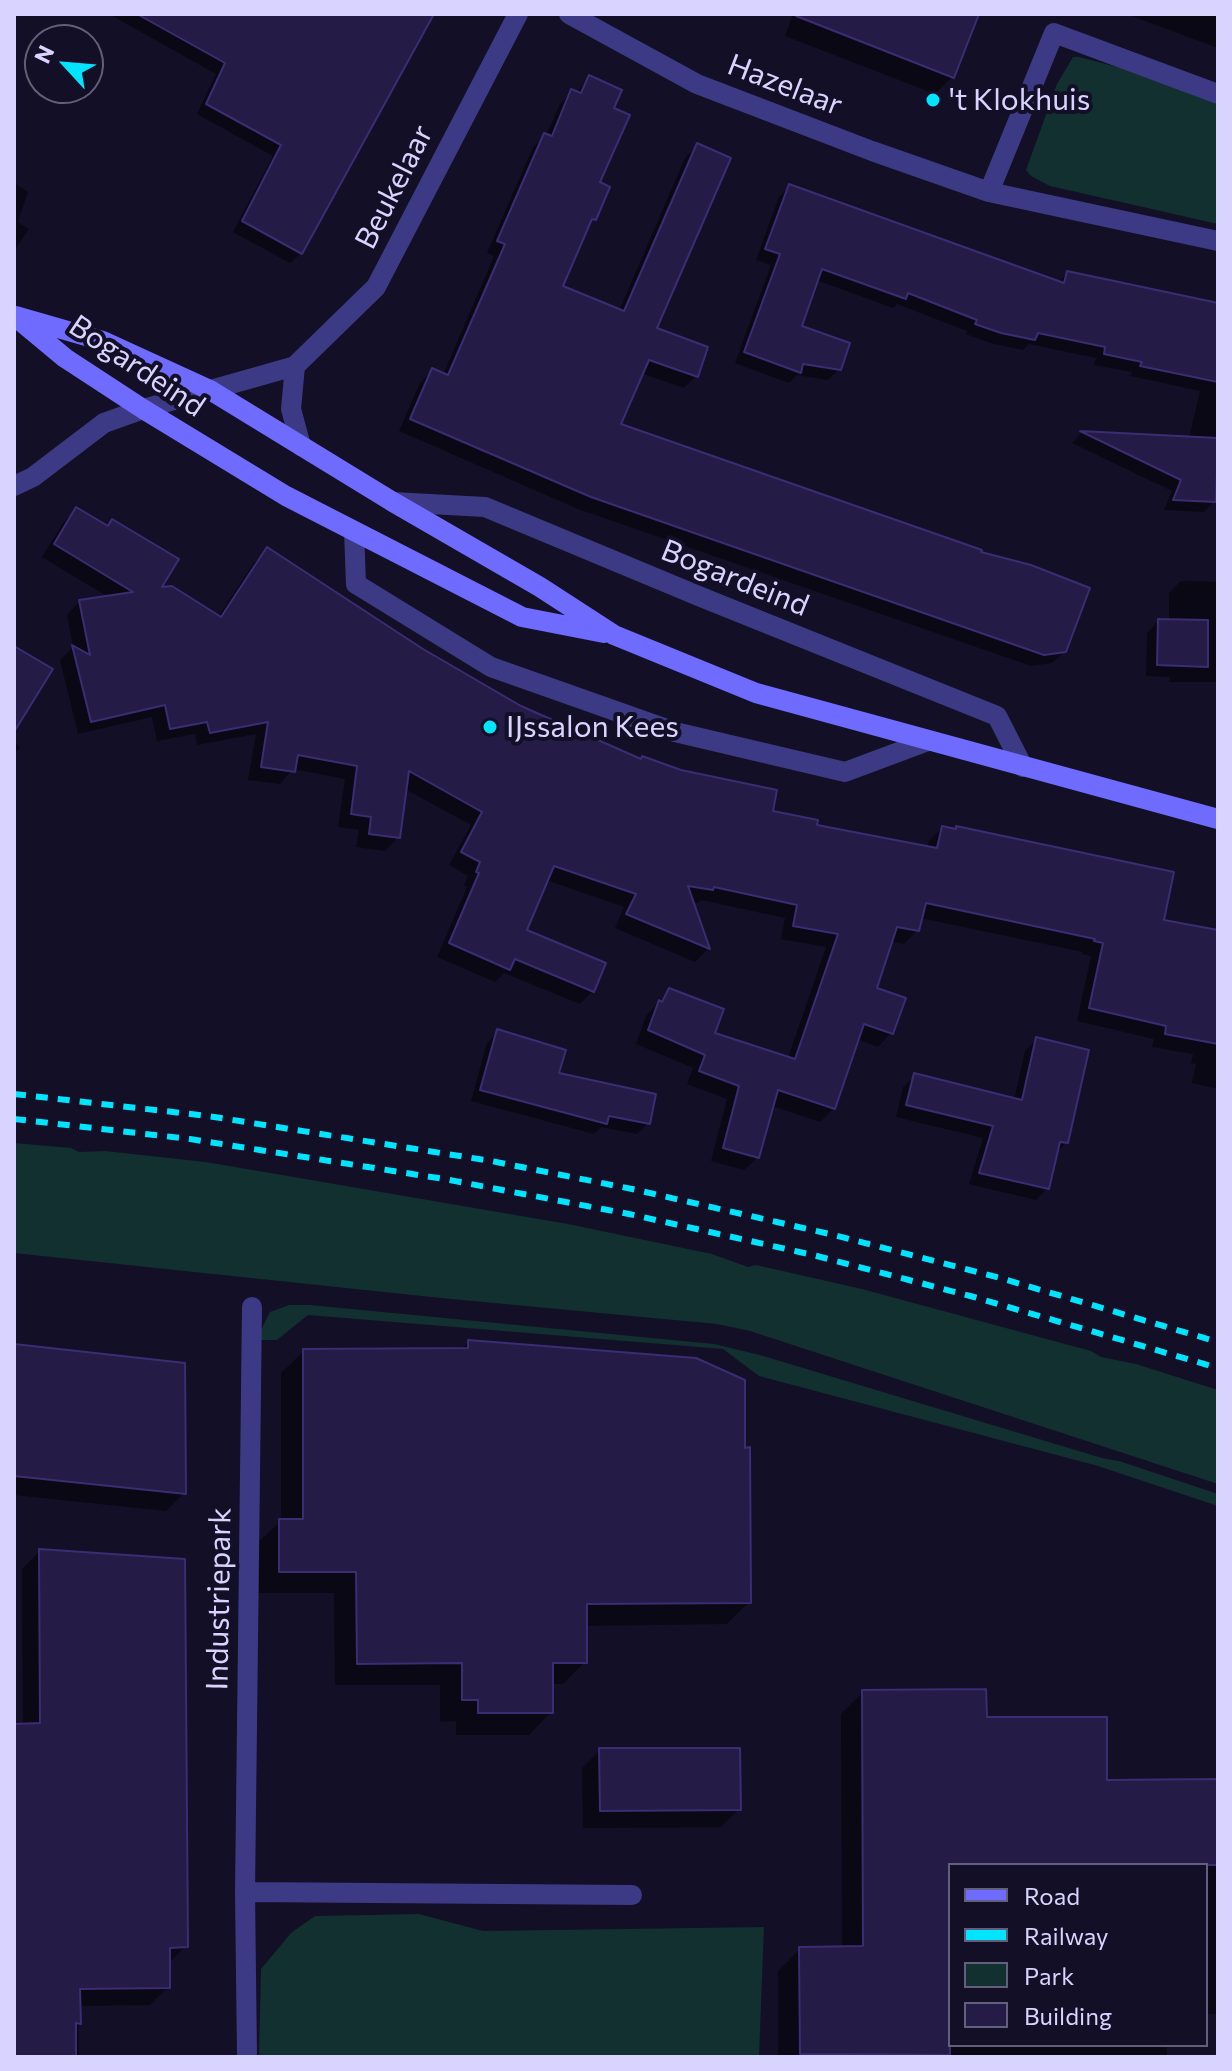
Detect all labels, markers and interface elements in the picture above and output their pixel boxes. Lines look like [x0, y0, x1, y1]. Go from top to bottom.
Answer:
north arrow [24, 24, 104, 104]
text: N [28, 41, 60, 67]
street label: Hazelaar [723, 47, 847, 123]
place label: 't Klokhuis [949, 82, 1090, 118]
marker: 't Klokhuis [924, 91, 942, 109]
street label: Beukelaar [347, 119, 441, 255]
street label: Bogardeind [62, 307, 212, 425]
street label: Bogardeind [656, 532, 814, 624]
place label: IJssalon Kees [506, 709, 679, 745]
marker: IJssalon Kees [481, 718, 499, 736]
street label: Industriepark [199, 1507, 239, 1691]
legend [948, 1863, 1208, 2047]
text: Road [1024, 1881, 1080, 1910]
text: Railway [1024, 1921, 1109, 1950]
text: Park [1024, 1961, 1074, 1990]
text: Building [1024, 2001, 1112, 2030]

